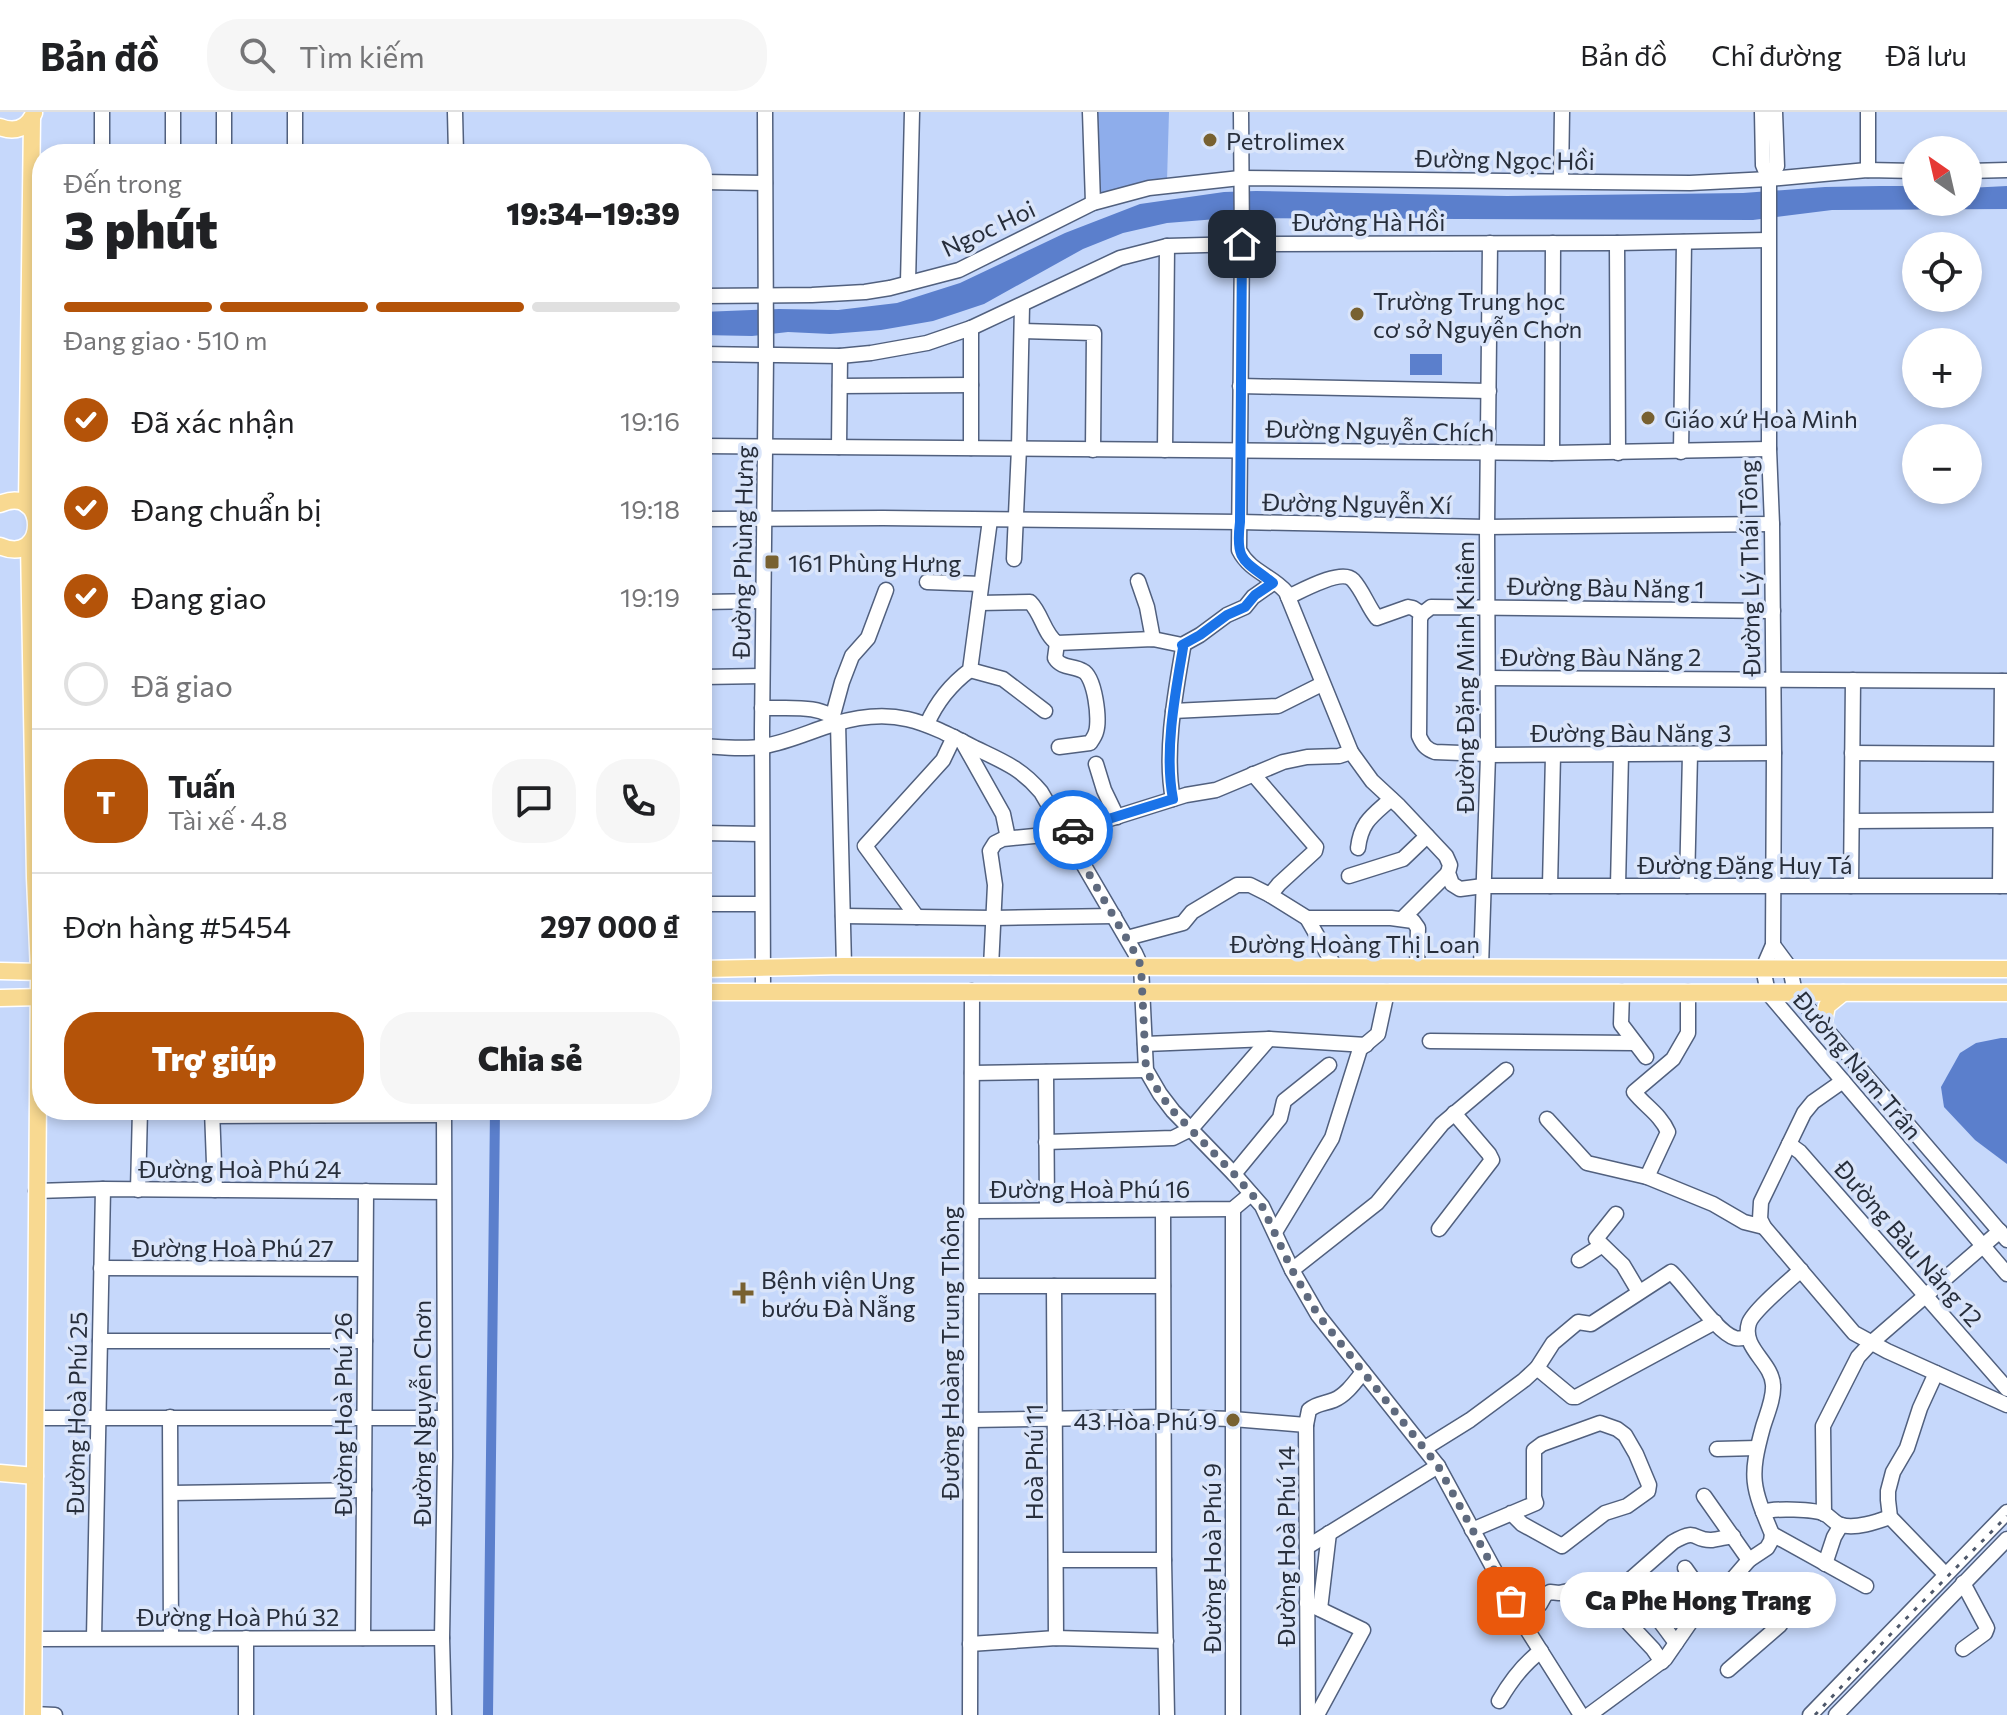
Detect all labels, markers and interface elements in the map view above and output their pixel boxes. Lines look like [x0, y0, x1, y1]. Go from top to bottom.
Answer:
search box [207, 19, 767, 91]
text: Bản đồ [40, 32, 159, 79]
icon: search [235, 33, 279, 77]
text: Tìm kiếm [299, 37, 425, 74]
text: Bản đồ [1580, 38, 1667, 72]
text: Chỉ đường [1711, 38, 1842, 72]
text: Đã lưu [1886, 38, 1967, 72]
place label: Petrolimex [1226, 126, 1345, 155]
marker: Petrolimex [1201, 131, 1219, 149]
north arrow [1902, 136, 1982, 216]
map controls [1902, 136, 1982, 504]
street label: Đường Ngọc Hồi [1414, 143, 1595, 175]
text: Đến trong [64, 167, 182, 198]
text: 19:34–19:39 [506, 194, 680, 231]
street label: Ngoc Hoi [936, 194, 1040, 262]
text: 3 phút [64, 196, 218, 260]
street label: Đường Hà Hồi [1292, 207, 1445, 236]
pin [1208, 210, 1276, 278]
icon: home [1220, 222, 1264, 266]
button: locate [1902, 232, 1982, 312]
place label: Trường Trung học cơ sở Nguyễn Chơn [1373, 286, 1582, 343]
marker: Trường Trung học cơ sở Nguyễn Chơn [1348, 305, 1366, 323]
text: Đang giao · 510 m [64, 324, 267, 355]
button: + [1902, 328, 1982, 408]
icon: check [64, 398, 108, 442]
text: Đã xác nhận [132, 402, 295, 439]
place label: Giáo xứ Hoà Minh [1664, 404, 1858, 433]
text: 19:16 [620, 405, 680, 436]
marker: Giáo xứ Hoà Minh [1639, 409, 1657, 427]
street label: Đường Nguyễn Chích [1264, 413, 1495, 446]
button: − [1902, 424, 1982, 504]
street label: Đường Phùng Hưng [726, 445, 758, 660]
street label: Đường Lý Thái Tông [1733, 460, 1765, 677]
icon: check [64, 486, 108, 530]
street label: Đường Nguyễn Xí [1261, 487, 1453, 519]
text: Đang chuẩn bị [132, 490, 322, 527]
text: 19:18 [620, 493, 680, 524]
street label: Đường Đặng Minh Khiêm [1450, 541, 1479, 814]
place label: 161 Phùng Hưng [788, 548, 961, 577]
marker: 161 Phùng Hưng [763, 553, 781, 571]
street label: Đường Bàu Năng 1 [1506, 571, 1705, 603]
icon: check [64, 574, 108, 618]
text: Đang giao [132, 578, 267, 615]
text: 19:19 [620, 581, 680, 612]
street label: Đường Bàu Năng 2 [1500, 642, 1701, 671]
text: Đã giao [132, 666, 233, 703]
street label: Đường Bàu Năng 3 [1530, 718, 1731, 747]
button: chat [492, 759, 576, 843]
button: phone [596, 759, 680, 843]
text: Tuấn [168, 767, 236, 804]
text: T [96, 783, 116, 820]
courier [1033, 790, 1113, 870]
text: Tài xế · 4.8 [168, 804, 288, 835]
icon: car [1051, 808, 1095, 852]
street label: Đường Đặng Huy Tá [1636, 850, 1853, 879]
text: Đơn hàng #5454 [64, 907, 291, 944]
text: 297 000 ₫ [540, 907, 680, 944]
street label: Đường Hoàng Thị Loan [1229, 929, 1480, 958]
street label: Đường Nam Trân [1787, 984, 1928, 1145]
button: Trợ giúp [64, 1012, 364, 1104]
button: Chia sẻ [380, 1012, 680, 1104]
street label: Đường Bàu Năng 12 [1828, 1153, 1989, 1332]
street label: Đường Hoà Phú 24 [138, 1154, 341, 1183]
street label: Đường Hoà Phú 16 [989, 1174, 1190, 1203]
street label: Đường Hoàng Trung Thông [935, 1206, 964, 1501]
street label: Đường Hoà Phú 27 [131, 1233, 334, 1262]
place label: Bệnh viện Ung bướu Đà Nẵng [761, 1265, 916, 1322]
marker: Bệnh viện Ung bướu Đà Nẵng [732, 1282, 754, 1304]
street label: Đường Nguyễn Chơn [407, 1300, 436, 1527]
street label: Đường Hoà Phú 25 [60, 1311, 92, 1516]
street label: Đường Hoà Phú 26 [328, 1312, 357, 1517]
street label: Hoà Phú 11 [1019, 1404, 1048, 1520]
place label: 43 Hòa Phú 9 [1073, 1406, 1217, 1435]
marker: 43 Hòa Phú 9 [1224, 1411, 1242, 1429]
street label: Đường Hoà Phú 14 [1271, 1446, 1300, 1647]
street label: Đường Hoà Phú 9 [1197, 1463, 1226, 1654]
pin [1477, 1567, 1545, 1635]
callout: Ca Phe Hong Trang [1559, 1573, 1835, 1629]
icon: bag [1489, 1579, 1533, 1623]
text: Ca Phe Hong Trang [1585, 1584, 1811, 1615]
street label: Đường Hoà Phú 32 [136, 1602, 339, 1631]

